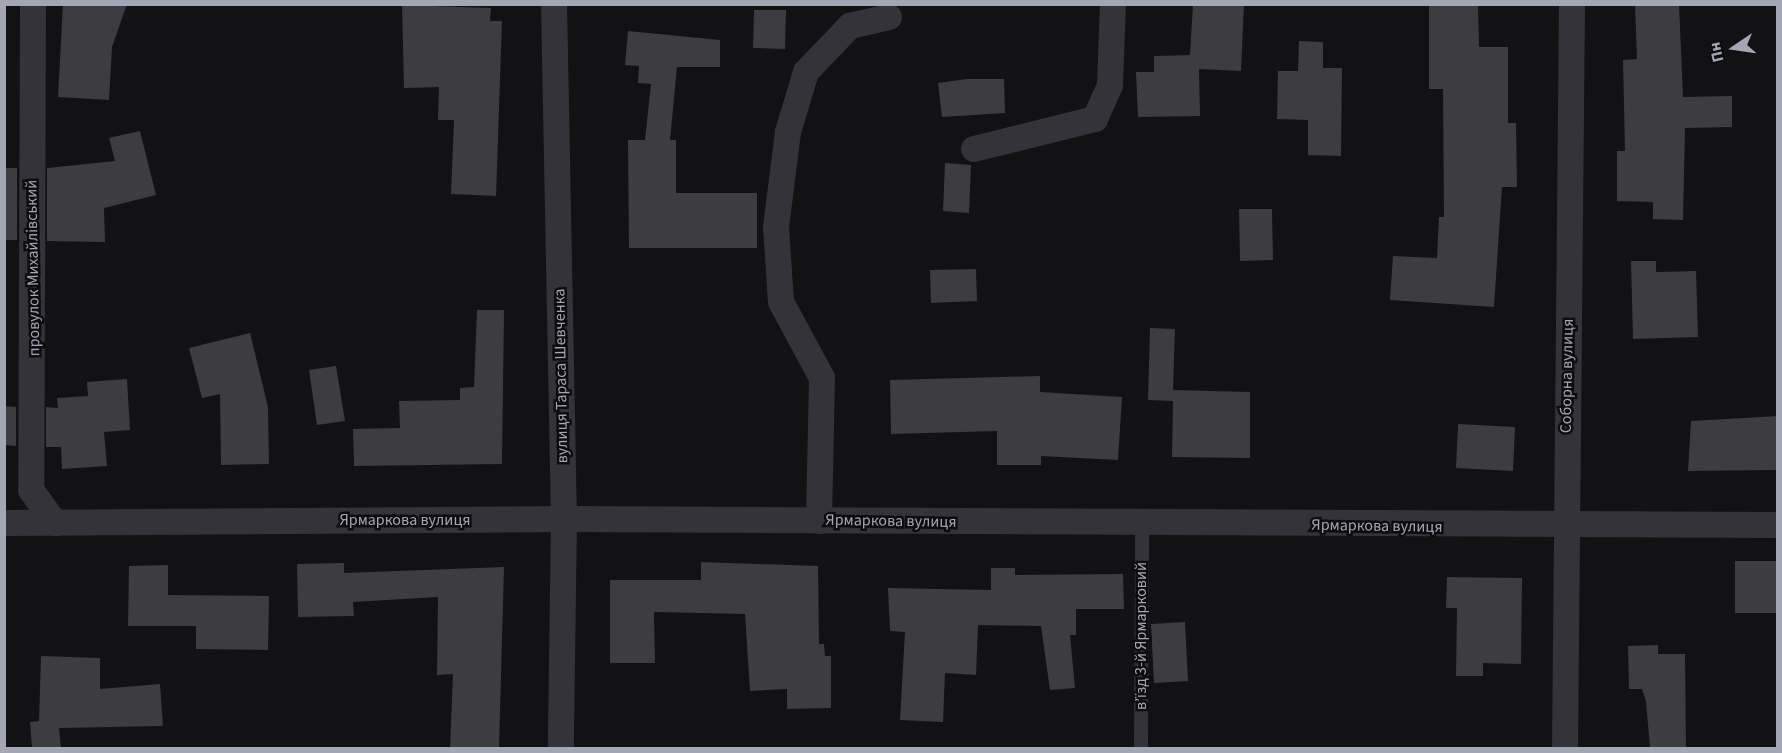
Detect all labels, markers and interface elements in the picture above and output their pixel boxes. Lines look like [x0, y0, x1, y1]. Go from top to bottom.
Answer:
north arrow [1704, 18, 1764, 78]
text: Пн [1704, 40, 1729, 64]
street label: провулок Михайлівський [22, 180, 44, 356]
street label: вулиця Тараса Шевченка [550, 288, 572, 464]
street label: Соборна вулиця [1556, 319, 1578, 433]
street label: Ярмаркова вулиця [339, 510, 471, 530]
street label: Ярмаркова вулиця [825, 510, 957, 532]
street label: Ярмаркова вулиця [1311, 515, 1443, 537]
street label: в’їзд 3-й Ярмарковий [1131, 562, 1151, 710]

